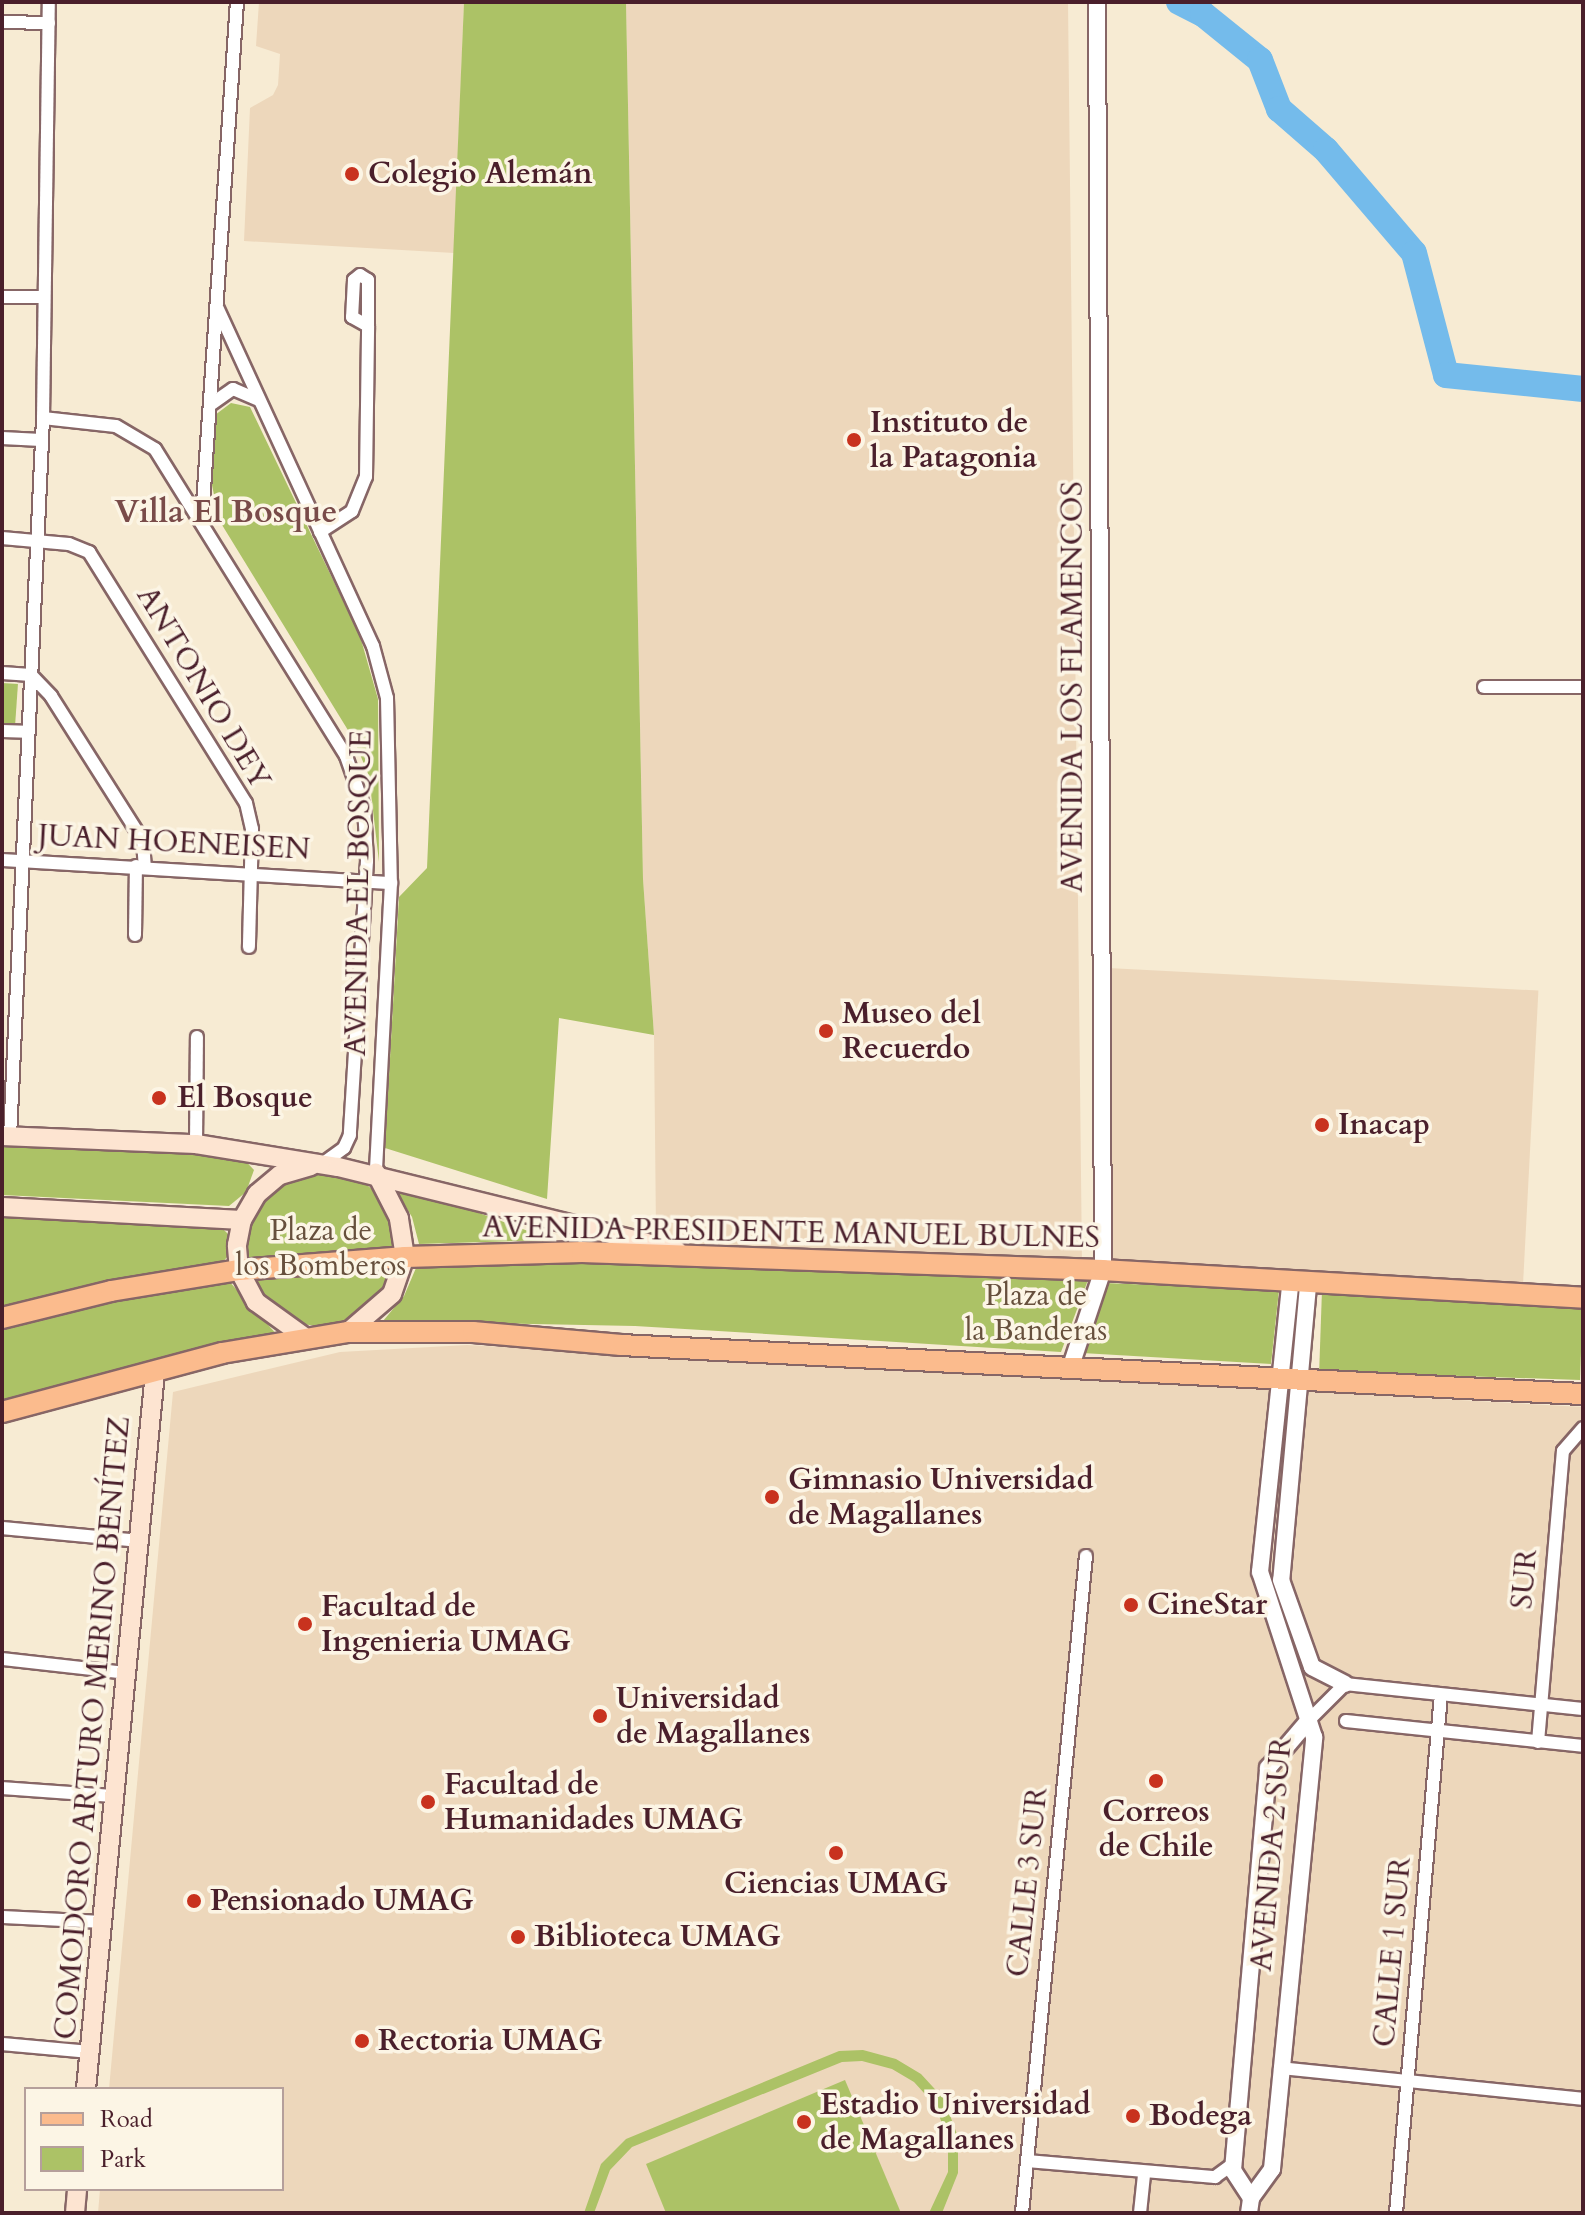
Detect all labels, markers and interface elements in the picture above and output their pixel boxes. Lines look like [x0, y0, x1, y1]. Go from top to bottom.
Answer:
place label: Colegio Alemán [368, 156, 593, 192]
marker: Colegio Alemán [343, 165, 361, 183]
place label: Instituto de la Patagonia [870, 405, 1037, 476]
marker: Instituto de la Patagonia [845, 431, 863, 449]
street label: AVENIDA LOS FLAMENCOS [1055, 481, 1091, 893]
district label: Villa El Bosque [115, 493, 337, 531]
street label: ANTONIO DEY [128, 580, 278, 796]
street label: AVENIDA EL BOSQUE [338, 729, 380, 1057]
street label: JUAN HOENEISEN [37, 818, 311, 868]
place label: Museo del Recuerdo [842, 996, 981, 1066]
marker: Museo del Recuerdo [817, 1022, 835, 1040]
place label: El Bosque [177, 1080, 313, 1116]
marker: El Bosque [148, 1087, 170, 1109]
place label: Inacap [1338, 1107, 1430, 1143]
marker: Inacap [1313, 1116, 1331, 1134]
street label: AVENIDA PRESIDENTE MANUEL BULNES [482, 1210, 1100, 1256]
park label: Plaza de los Bomberos [236, 1213, 406, 1284]
park label: Plaza de la Banderas [965, 1278, 1107, 1348]
street label: COMODORO ARTURO MERINO BENÍTEZ [48, 1415, 138, 2041]
place label: Gimnasio Universidad de Magallanes [788, 1462, 1093, 1532]
marker: Gimnasio Universidad de Magallanes [763, 1488, 781, 1506]
street label: SUR [1504, 1547, 1546, 1611]
place label: CineStar [1147, 1587, 1267, 1623]
place label: Facultad de Ingenieria UMAG [321, 1589, 571, 1660]
marker: CineStar [1122, 1596, 1140, 1614]
marker: Facultad de Ingenieria UMAG [296, 1615, 314, 1633]
place label: Universidad de Magallanes [616, 1681, 810, 1752]
marker: Universidad de Magallanes [591, 1707, 609, 1725]
street label: AVENIDA 2 SUR [1244, 1735, 1300, 1973]
place label: Facultad de Humanidades UMAG [444, 1767, 743, 1838]
marker: Correos de Chile [1147, 1772, 1165, 1790]
street label: CALLE 3 SUR [1000, 1785, 1056, 1979]
marker: Facultad de Humanidades UMAG [419, 1793, 437, 1811]
place label: Correos de Chile [1098, 1794, 1214, 1864]
marker: Ciencias UMAG [827, 1844, 845, 1862]
street label: CALLE 1 SUR [1367, 1855, 1419, 2049]
place label: Ciencias UMAG [724, 1866, 948, 1902]
place label: Pensionado UMAG [210, 1883, 474, 1919]
marker: Pensionado UMAG [185, 1892, 203, 1910]
place label: Biblioteca UMAG [534, 1919, 781, 1955]
marker: Biblioteca UMAG [509, 1928, 527, 1946]
place label: Rectoria UMAG [378, 2023, 602, 2059]
marker: Rectoria UMAG [353, 2032, 371, 2050]
legend [24, 2087, 284, 2191]
place label: Estadio Universidad de Magallanes [820, 2087, 1091, 2158]
place label: Bodega [1149, 2098, 1252, 2134]
text: Road [100, 2103, 153, 2136]
marker: Bodega [1124, 2107, 1142, 2125]
marker: Estadio Universidad de Magallanes [795, 2113, 813, 2131]
text: Park [100, 2143, 146, 2176]

